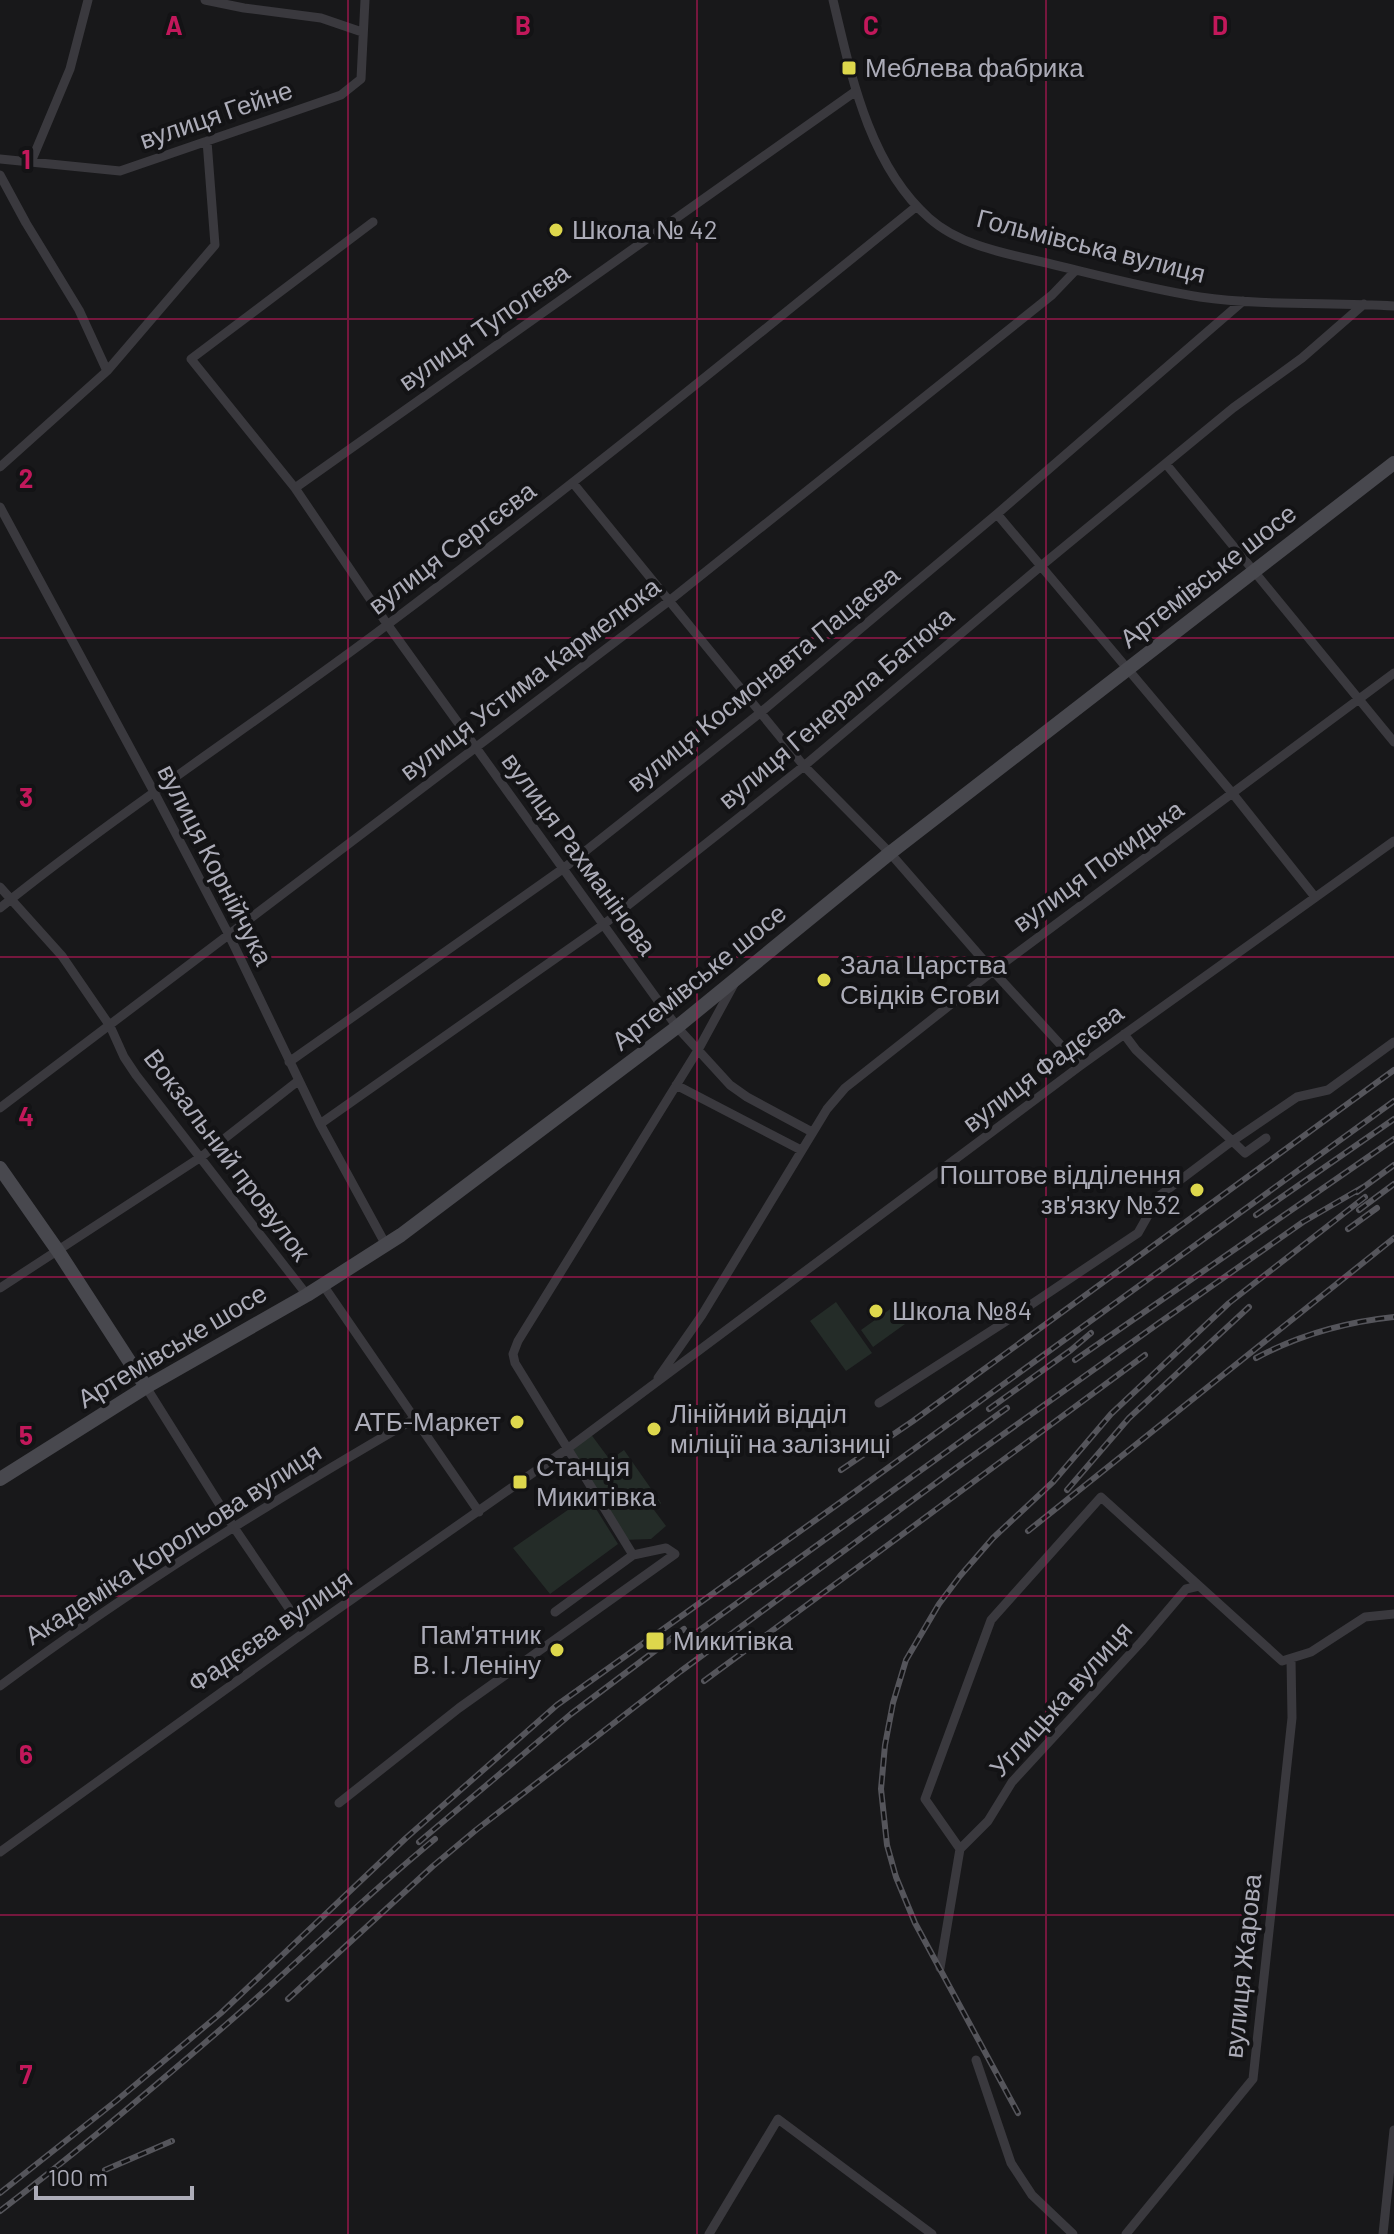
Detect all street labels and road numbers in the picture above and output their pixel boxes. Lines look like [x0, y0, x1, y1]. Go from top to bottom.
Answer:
street label: вулиця Гейне [135, 73, 296, 154]
street label: Гольмівська вулиця [974, 201, 1209, 288]
street label: вулиця Туполєва [392, 255, 575, 396]
street label: вулиця Сергєєва [361, 474, 541, 620]
street label: Артемівське шосе [1113, 496, 1301, 653]
street label: вулиця Космонавта Пацаєва [620, 558, 905, 797]
street label: вулиця Устима Кармелюка [393, 569, 666, 786]
street label: вулиця Генерала Батюка [711, 599, 959, 814]
street label: вулиця Рахманінова [496, 746, 664, 961]
street label: вулиця Корнійчука [152, 759, 281, 970]
street label: вулиця Покидька [1006, 792, 1189, 937]
street label: Артемівське шосе [605, 896, 791, 1056]
street label: вулиця Фадєєва [956, 996, 1129, 1137]
street label: Вокзальний провулок [138, 1042, 318, 1267]
street label: Артемівське шосе [71, 1276, 271, 1413]
street label: Академіка Корольова вулиця [18, 1435, 326, 1650]
street label: Фадєєва вулиця [181, 1562, 357, 1698]
street label: Углицька вулиця [982, 1614, 1138, 1782]
street label: вулиця Жарова [1216, 1872, 1267, 2060]

